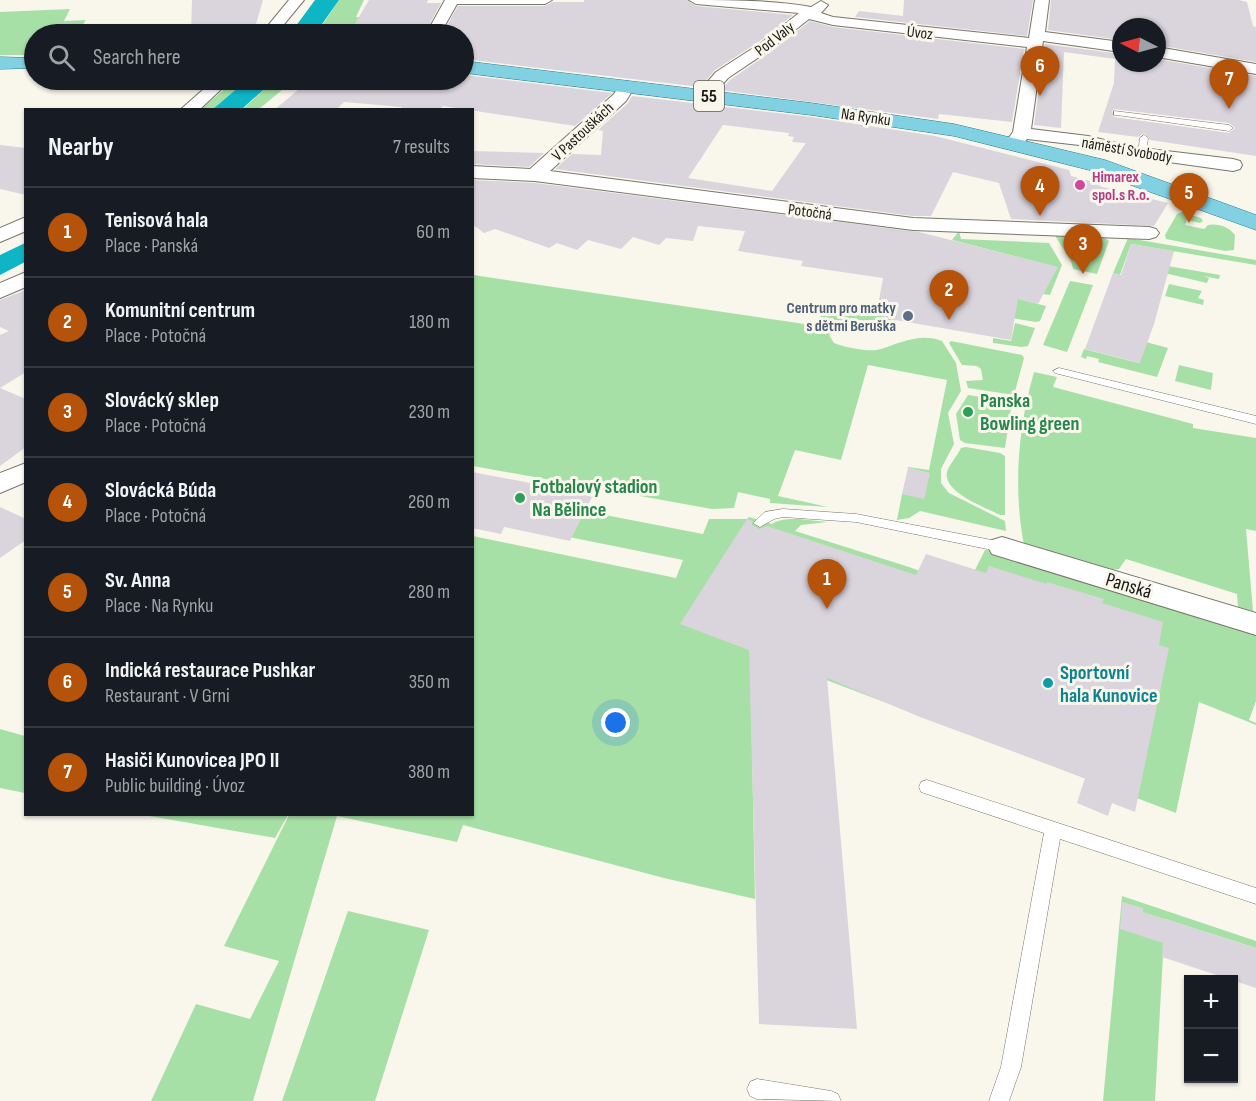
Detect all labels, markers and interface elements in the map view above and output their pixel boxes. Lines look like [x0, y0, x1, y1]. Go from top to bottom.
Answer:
street label: Pod Valy [751, 18, 798, 60]
north arrow [1112, 18, 1166, 72]
street label: Úvoz [906, 22, 934, 45]
search box [24, 24, 474, 90]
icon: search [45, 41, 78, 74]
text: Search here [93, 44, 180, 71]
pin: 6 [1020, 46, 1060, 96]
pin: 7 [1210, 60, 1248, 109]
road number: 55 [694, 81, 724, 111]
street label: V Pastouškách [548, 99, 618, 165]
street label: Na Rynku [840, 105, 892, 130]
text: Nearby [48, 132, 114, 163]
street label: náměstí Svobody [1080, 133, 1173, 168]
text: 7 results [393, 135, 450, 159]
pin: 4 [1020, 166, 1060, 216]
place label: Himarex spol.s R.o. [1092, 168, 1150, 205]
pin: 5 [1170, 174, 1208, 223]
marker: Himarex spol.s R.o. [1073, 178, 1087, 192]
street label: Potočná [787, 200, 833, 225]
text: Tenisová hala [105, 207, 208, 234]
text: 1 [64, 220, 71, 244]
text: 60 m [416, 220, 450, 244]
pin: 3 [1064, 224, 1102, 274]
text: Place · Panská [105, 234, 198, 258]
pin: 2 [930, 270, 968, 320]
text: Komunitní centrum [105, 297, 255, 324]
place label: Centrum pro matky s dětmi Beruška [787, 299, 896, 336]
marker: Centrum pro matky s dětmi Beruška [901, 309, 915, 323]
text: 2 [63, 310, 72, 334]
text: 180 m [409, 310, 450, 334]
text: Place · Potočná [105, 324, 206, 348]
text: Slovácký sklep [105, 387, 219, 414]
place label: Panska Bowling green [980, 389, 1079, 436]
text: 3 [63, 400, 72, 424]
text: 230 m [408, 400, 450, 424]
marker: Panska Bowling green [961, 405, 975, 419]
text: Place · Potočná [105, 414, 206, 438]
place label: Fotbalový stadion Na Bělince [532, 475, 657, 522]
text: Slovácká Búda [105, 477, 216, 504]
text: 4 [63, 490, 72, 514]
text: 260 m [408, 490, 450, 514]
marker: Fotbalový stadion Na Bělince [513, 491, 527, 505]
text: Place · Potočná [105, 504, 206, 528]
pin: 1 [808, 560, 846, 609]
text: Sv. Anna [105, 567, 170, 594]
street label: Panská [1103, 568, 1155, 604]
text: 5 [63, 580, 72, 604]
text: 280 m [408, 580, 450, 604]
text: Place · Na Rynku [105, 594, 213, 618]
text: Indická restaurace Pushkar [105, 657, 315, 684]
place label: Sportovní hala Kunovice [1060, 661, 1158, 708]
text: 6 [63, 670, 72, 694]
text: 350 m [409, 670, 450, 694]
marker: Sportovní hala Kunovice [1041, 676, 1055, 690]
text: Restaurant · V Grni [105, 684, 230, 708]
your location [601, 708, 630, 737]
text: Hasiči Kunovicea JPO II [105, 747, 279, 774]
text: 7 [63, 760, 72, 784]
text: 380 m [408, 760, 450, 784]
text: Public building · Úvoz [105, 774, 245, 798]
map controls [1184, 975, 1238, 1083]
button: + [1184, 975, 1238, 1029]
button: − [1184, 1029, 1238, 1083]

